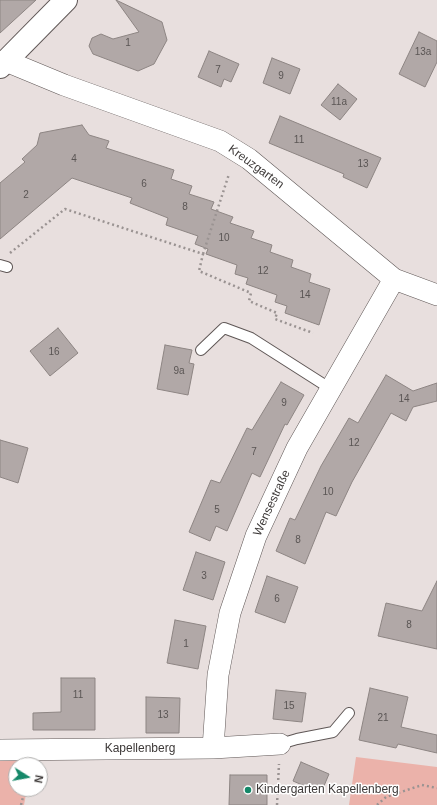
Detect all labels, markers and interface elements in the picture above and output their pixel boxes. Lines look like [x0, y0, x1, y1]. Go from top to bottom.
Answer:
house number: 1 [125, 37, 131, 49]
house number: 13a [415, 46, 431, 58]
house number: 7 [215, 64, 221, 76]
house number: 9 [278, 70, 284, 82]
house number: 11a [331, 96, 347, 108]
house number: 11 [294, 134, 304, 146]
street label: Kreuzgarten [225, 142, 287, 192]
house number: 4 [71, 153, 77, 165]
house number: 13 [357, 158, 369, 170]
house number: 6 [141, 178, 147, 190]
house number: 2 [23, 189, 29, 201]
house number: 8 [182, 201, 188, 213]
house number: 10 [218, 232, 230, 244]
house number: 12 [257, 265, 269, 277]
house number: 14 [299, 289, 311, 301]
house number: 16 [48, 346, 60, 358]
house number: 9a [173, 365, 185, 377]
house number: 14 [398, 393, 410, 405]
house number: 9 [281, 397, 287, 409]
house number: 12 [348, 437, 360, 449]
house number: 7 [251, 446, 257, 458]
street label: Wensestraße [250, 468, 294, 538]
house number: 10 [322, 486, 334, 498]
house number: 5 [214, 504, 220, 516]
house number: 8 [295, 534, 301, 546]
house number: 3 [201, 570, 207, 582]
house number: 6 [274, 593, 280, 605]
house number: 8 [406, 619, 412, 631]
house number: 1 [183, 638, 189, 650]
house number: 11 [73, 689, 83, 701]
house number: 15 [283, 700, 295, 712]
house number: 13 [157, 709, 169, 721]
house number: 21 [377, 712, 389, 724]
street label: Kapellenberg [105, 742, 175, 756]
north arrow [8, 757, 48, 797]
text: N [32, 774, 45, 784]
place label: Kindergarten Kapellenberg [256, 783, 399, 797]
marker: Kindergarten Kapellenberg [243, 785, 253, 795]

